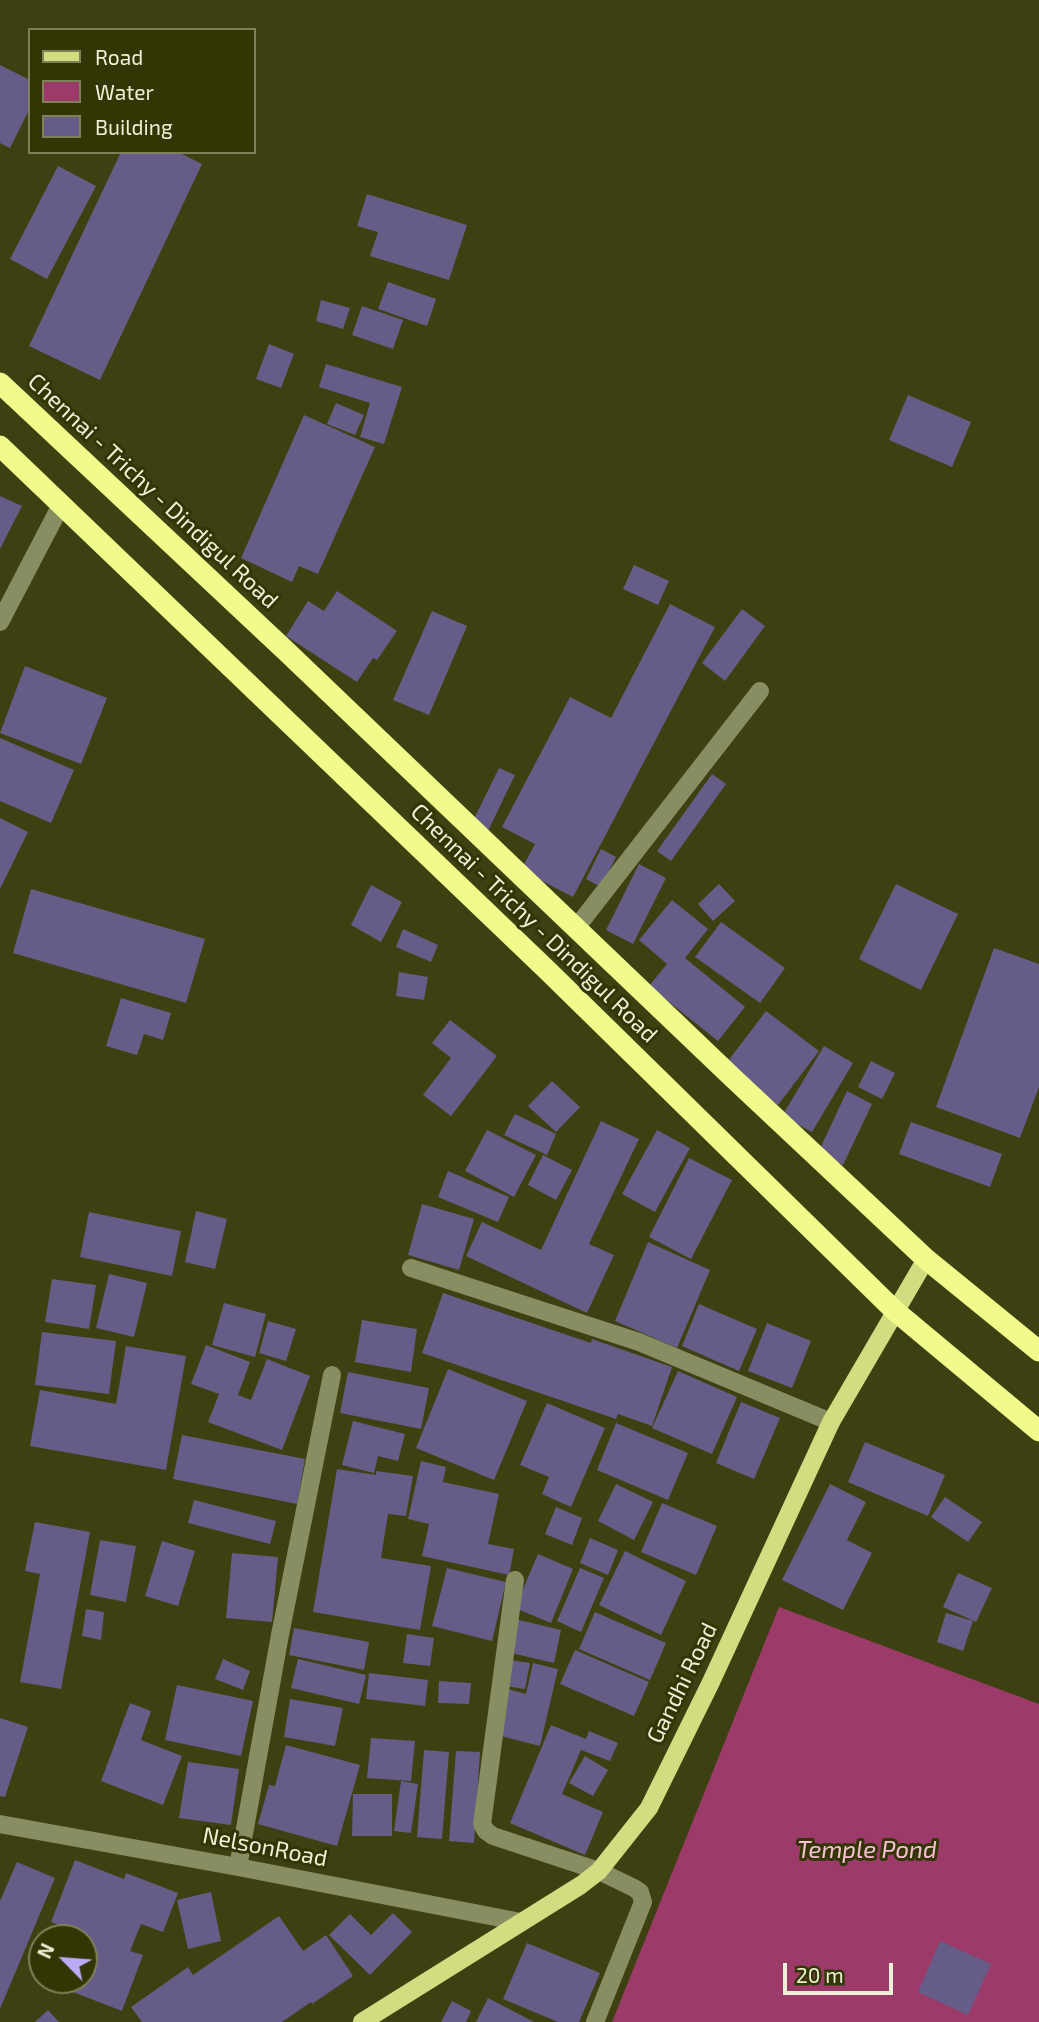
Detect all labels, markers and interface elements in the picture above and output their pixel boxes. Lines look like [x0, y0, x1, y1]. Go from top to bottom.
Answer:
legend [28, 28, 256, 154]
text: Road [95, 44, 143, 69]
text: Water [95, 79, 154, 104]
text: Building [95, 114, 173, 139]
street label: Chennai - Trichy - Dindigul Road [22, 368, 284, 614]
street label: Chennai - Trichy - Dindigul Road [405, 798, 663, 1048]
street label: Gandhi Road [641, 1618, 723, 1748]
street label: NelsonRoad [200, 1821, 330, 1873]
water label: Temple Pond [797, 1836, 937, 1864]
north arrow [28, 1924, 98, 1994]
text: N [32, 1940, 59, 1962]
scale bar [787, 1948, 897, 1992]
text: 20 m [796, 1962, 844, 1987]

